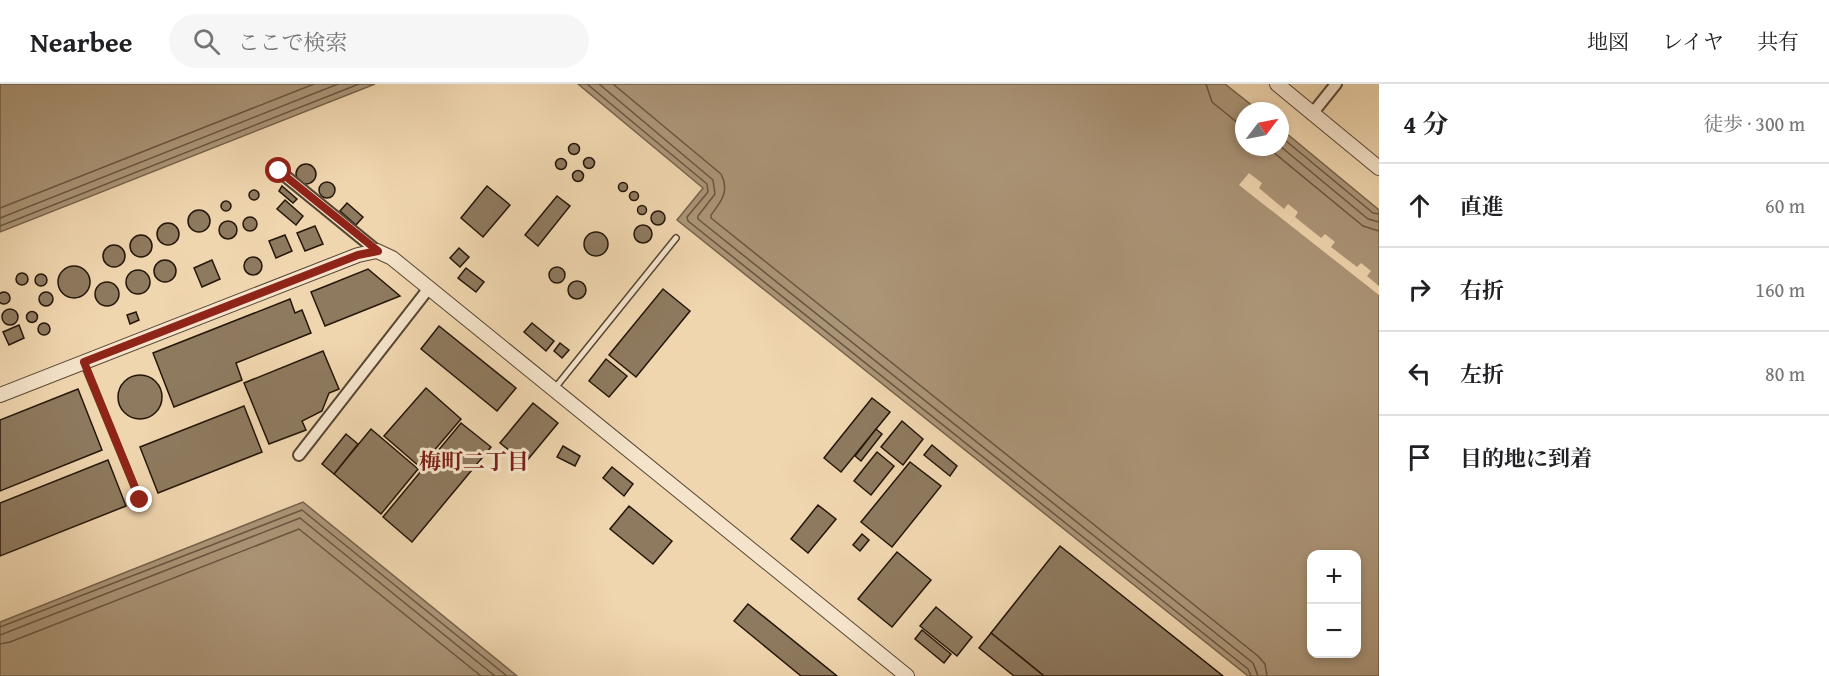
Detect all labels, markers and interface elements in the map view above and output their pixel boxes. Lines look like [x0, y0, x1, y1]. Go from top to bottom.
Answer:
search box [169, 14, 589, 68]
text: Nearbee [30, 21, 133, 62]
icon: search [190, 25, 223, 58]
text: ここで検索 [238, 26, 348, 58]
text: 地図 [1587, 26, 1629, 57]
text: レイヤ [1662, 26, 1724, 57]
text: 共有 [1757, 26, 1799, 57]
north arrow [1235, 102, 1289, 156]
text: 4 分 [1403, 104, 1448, 143]
text: 徒歩 · 300 m [1703, 109, 1805, 138]
route start [265, 157, 291, 183]
icon: ahead [1403, 189, 1436, 222]
text: 直進 [1460, 190, 1504, 222]
text: 60 m [1765, 191, 1805, 220]
icon: right [1403, 273, 1436, 306]
text: 右折 [1460, 274, 1504, 306]
text: 160 m [1755, 275, 1805, 304]
icon: left [1403, 357, 1436, 390]
text: 左折 [1460, 358, 1504, 390]
text: 80 m [1765, 359, 1805, 388]
icon: arrive [1403, 441, 1436, 474]
text: 目的地に到着 [1460, 442, 1592, 474]
district label: 梅町二丁目 [419, 445, 529, 477]
route end [126, 486, 152, 512]
map controls [1307, 550, 1361, 658]
button: + [1307, 550, 1361, 604]
button: − [1307, 604, 1361, 658]

